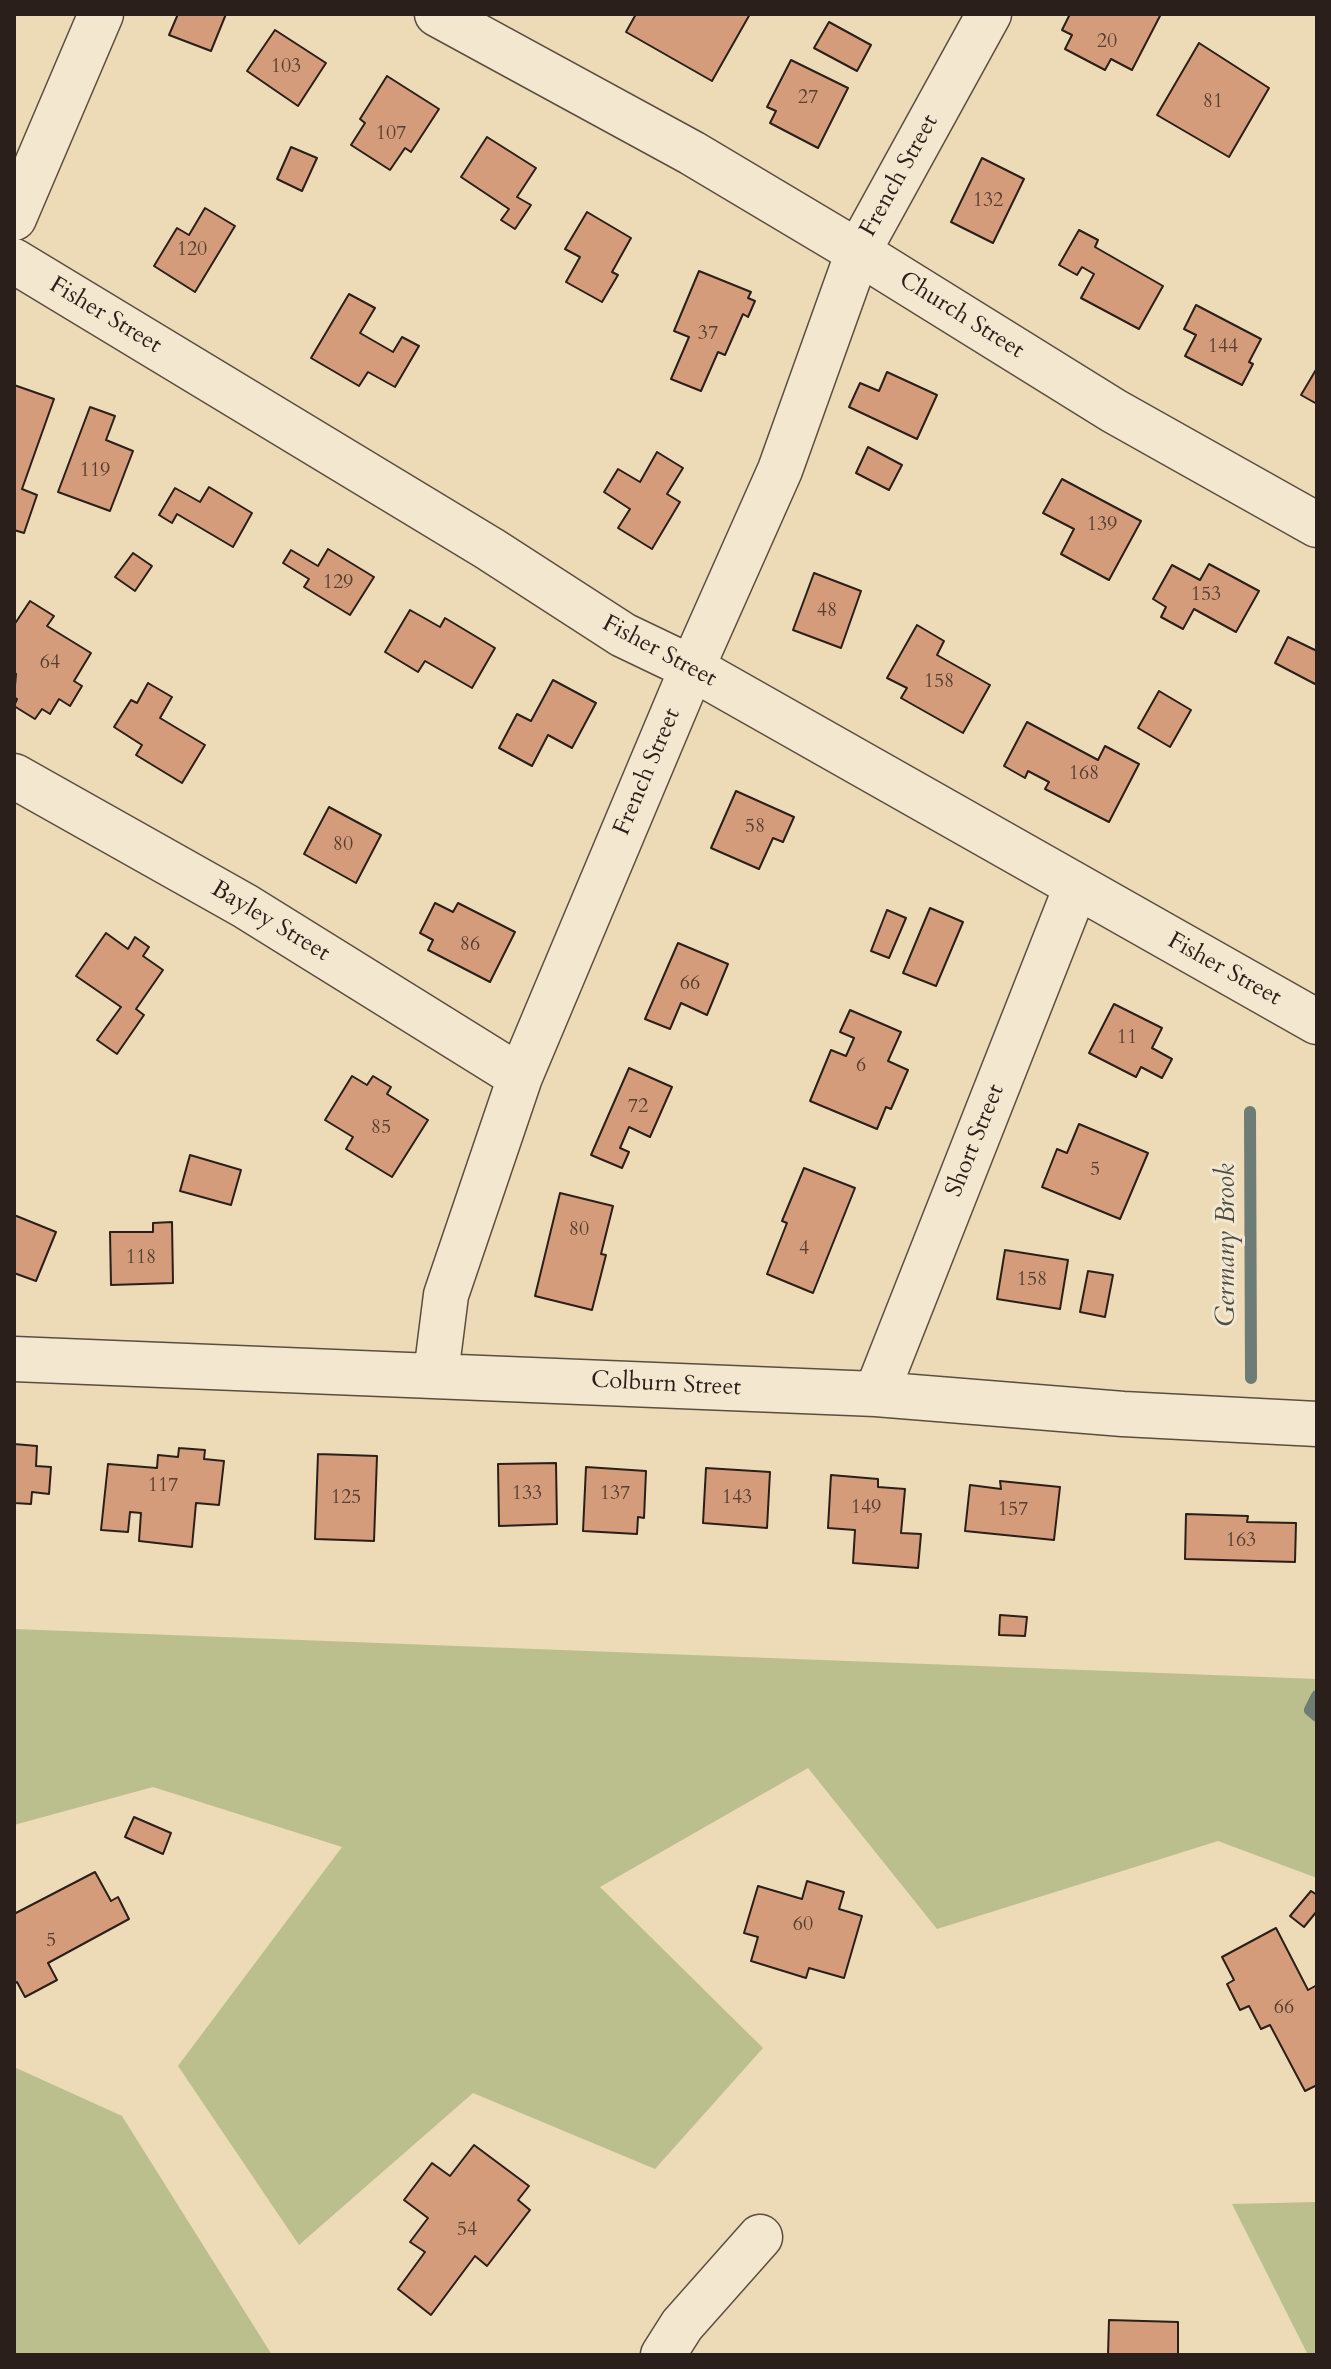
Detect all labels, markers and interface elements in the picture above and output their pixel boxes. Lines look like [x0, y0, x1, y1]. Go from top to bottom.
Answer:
house number: 20 [1097, 30, 1117, 54]
house number: 103 [271, 55, 301, 79]
house number: 27 [798, 86, 818, 110]
house number: 81 [1203, 90, 1223, 114]
street label: French Street [855, 110, 945, 242]
house number: 107 [376, 122, 406, 146]
house number: 132 [973, 189, 1003, 213]
house number: 120 [177, 238, 207, 262]
street label: Church Street [893, 266, 1029, 366]
street label: Fisher Street [44, 271, 166, 361]
house number: 37 [698, 322, 718, 346]
house number: 144 [1208, 335, 1238, 359]
house number: 119 [80, 459, 110, 483]
house number: 139 [1087, 513, 1117, 537]
house number: 129 [323, 571, 353, 595]
house number: 153 [1191, 583, 1221, 607]
house number: 48 [817, 599, 837, 623]
street label: Fisher Street [597, 610, 721, 694]
house number: 64 [40, 651, 60, 675]
house number: 158 [924, 670, 954, 694]
street label: French Street [608, 704, 688, 840]
house number: 168 [1069, 762, 1099, 786]
house number: 58 [745, 815, 765, 839]
house number: 80 [333, 833, 353, 857]
street label: Bayley Street [205, 875, 335, 969]
street label: Fisher Street [1162, 927, 1286, 1013]
house number: 86 [460, 933, 480, 957]
house number: 66 [680, 972, 700, 996]
house number: 11 [1117, 1026, 1137, 1050]
house number: 6 [856, 1054, 866, 1078]
street label: Short Street [940, 1081, 1012, 1201]
house number: 72 [628, 1095, 648, 1119]
house number: 85 [371, 1116, 391, 1140]
house number: 5 [1090, 1158, 1100, 1182]
water label: Germany Brook [1212, 1163, 1244, 1327]
house number: 80 [569, 1218, 589, 1242]
house number: 4 [799, 1237, 809, 1261]
house number: 118 [126, 1246, 156, 1270]
house number: 158 [1017, 1268, 1047, 1292]
street label: Colburn Street [590, 1367, 742, 1403]
house number: 117 [148, 1474, 178, 1498]
house number: 133 [512, 1482, 542, 1506]
house number: 137 [600, 1482, 630, 1506]
house number: 125 [331, 1486, 361, 1510]
house number: 143 [722, 1486, 752, 1510]
house number: 149 [851, 1496, 881, 1520]
house number: 157 [998, 1498, 1028, 1522]
house number: 163 [1226, 1529, 1256, 1553]
house number: 60 [793, 1913, 813, 1937]
house number: 5 [46, 1929, 56, 1953]
house number: 66 [1274, 1996, 1294, 2020]
house number: 54 [457, 2218, 477, 2242]

